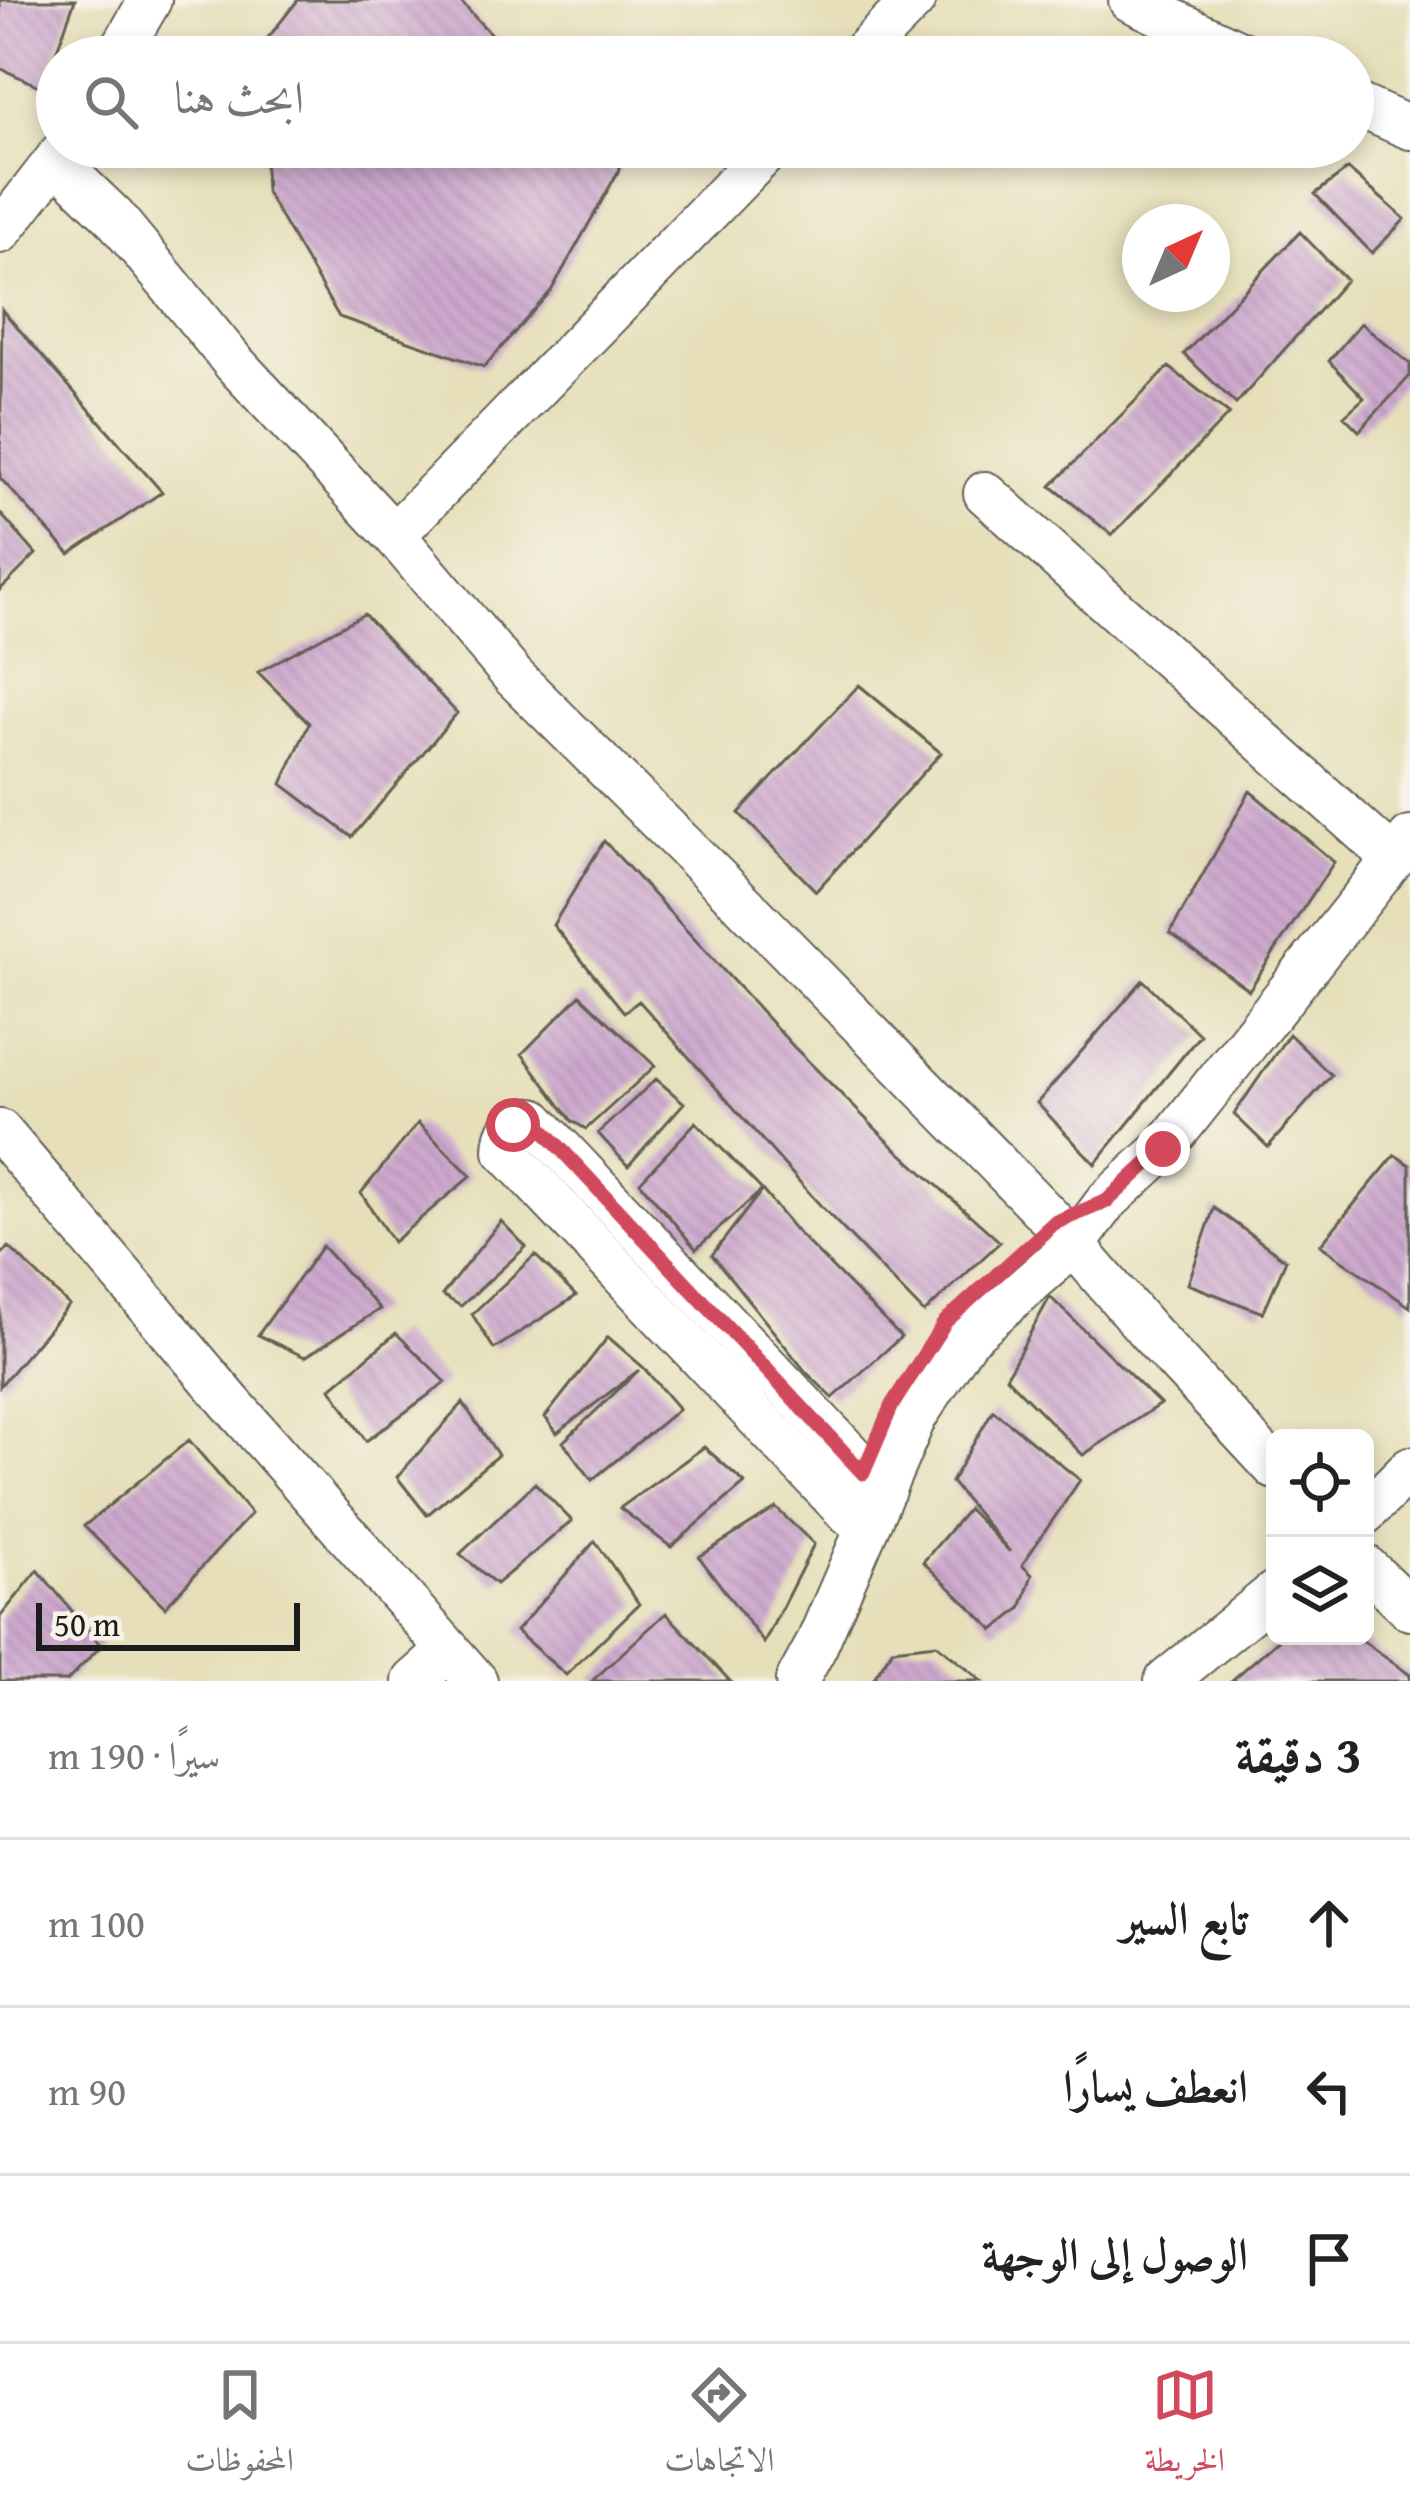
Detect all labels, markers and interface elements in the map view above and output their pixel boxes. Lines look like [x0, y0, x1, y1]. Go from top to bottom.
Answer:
search box [36, 36, 1374, 168]
text: ابحث هنا [174, 64, 304, 129]
icon: search [78, 69, 144, 135]
north arrow [1122, 204, 1230, 312]
route start [486, 1098, 540, 1152]
route end [1136, 1122, 1190, 1176]
map controls [1266, 1429, 1374, 1645]
button: locate [1266, 1429, 1374, 1537]
button: layers [1266, 1537, 1374, 1645]
scale bar [36, 1597, 300, 1650]
text: 50 m [54, 1600, 120, 1648]
text: 3 دقيقة [1235, 1716, 1362, 1791]
text: سيرًا · 190 m [48, 1726, 220, 1783]
text: تابع السير [1121, 1885, 1248, 1950]
icon: ahead [1296, 1890, 1362, 1956]
text: 100 m [48, 1894, 145, 1951]
text: انعطف يسارًا [1063, 2053, 1248, 2118]
icon: left [1296, 2058, 1362, 2124]
text: 90 m [48, 2062, 126, 2119]
text: الوصول إلى الوجهة [982, 2221, 1248, 2286]
icon: arrive [1296, 2226, 1362, 2292]
tab: المحفوظات [185, 2362, 294, 2492]
tab: الاتجاهات [664, 2362, 774, 2492]
tab: الخريطة [1145, 2362, 1225, 2492]

